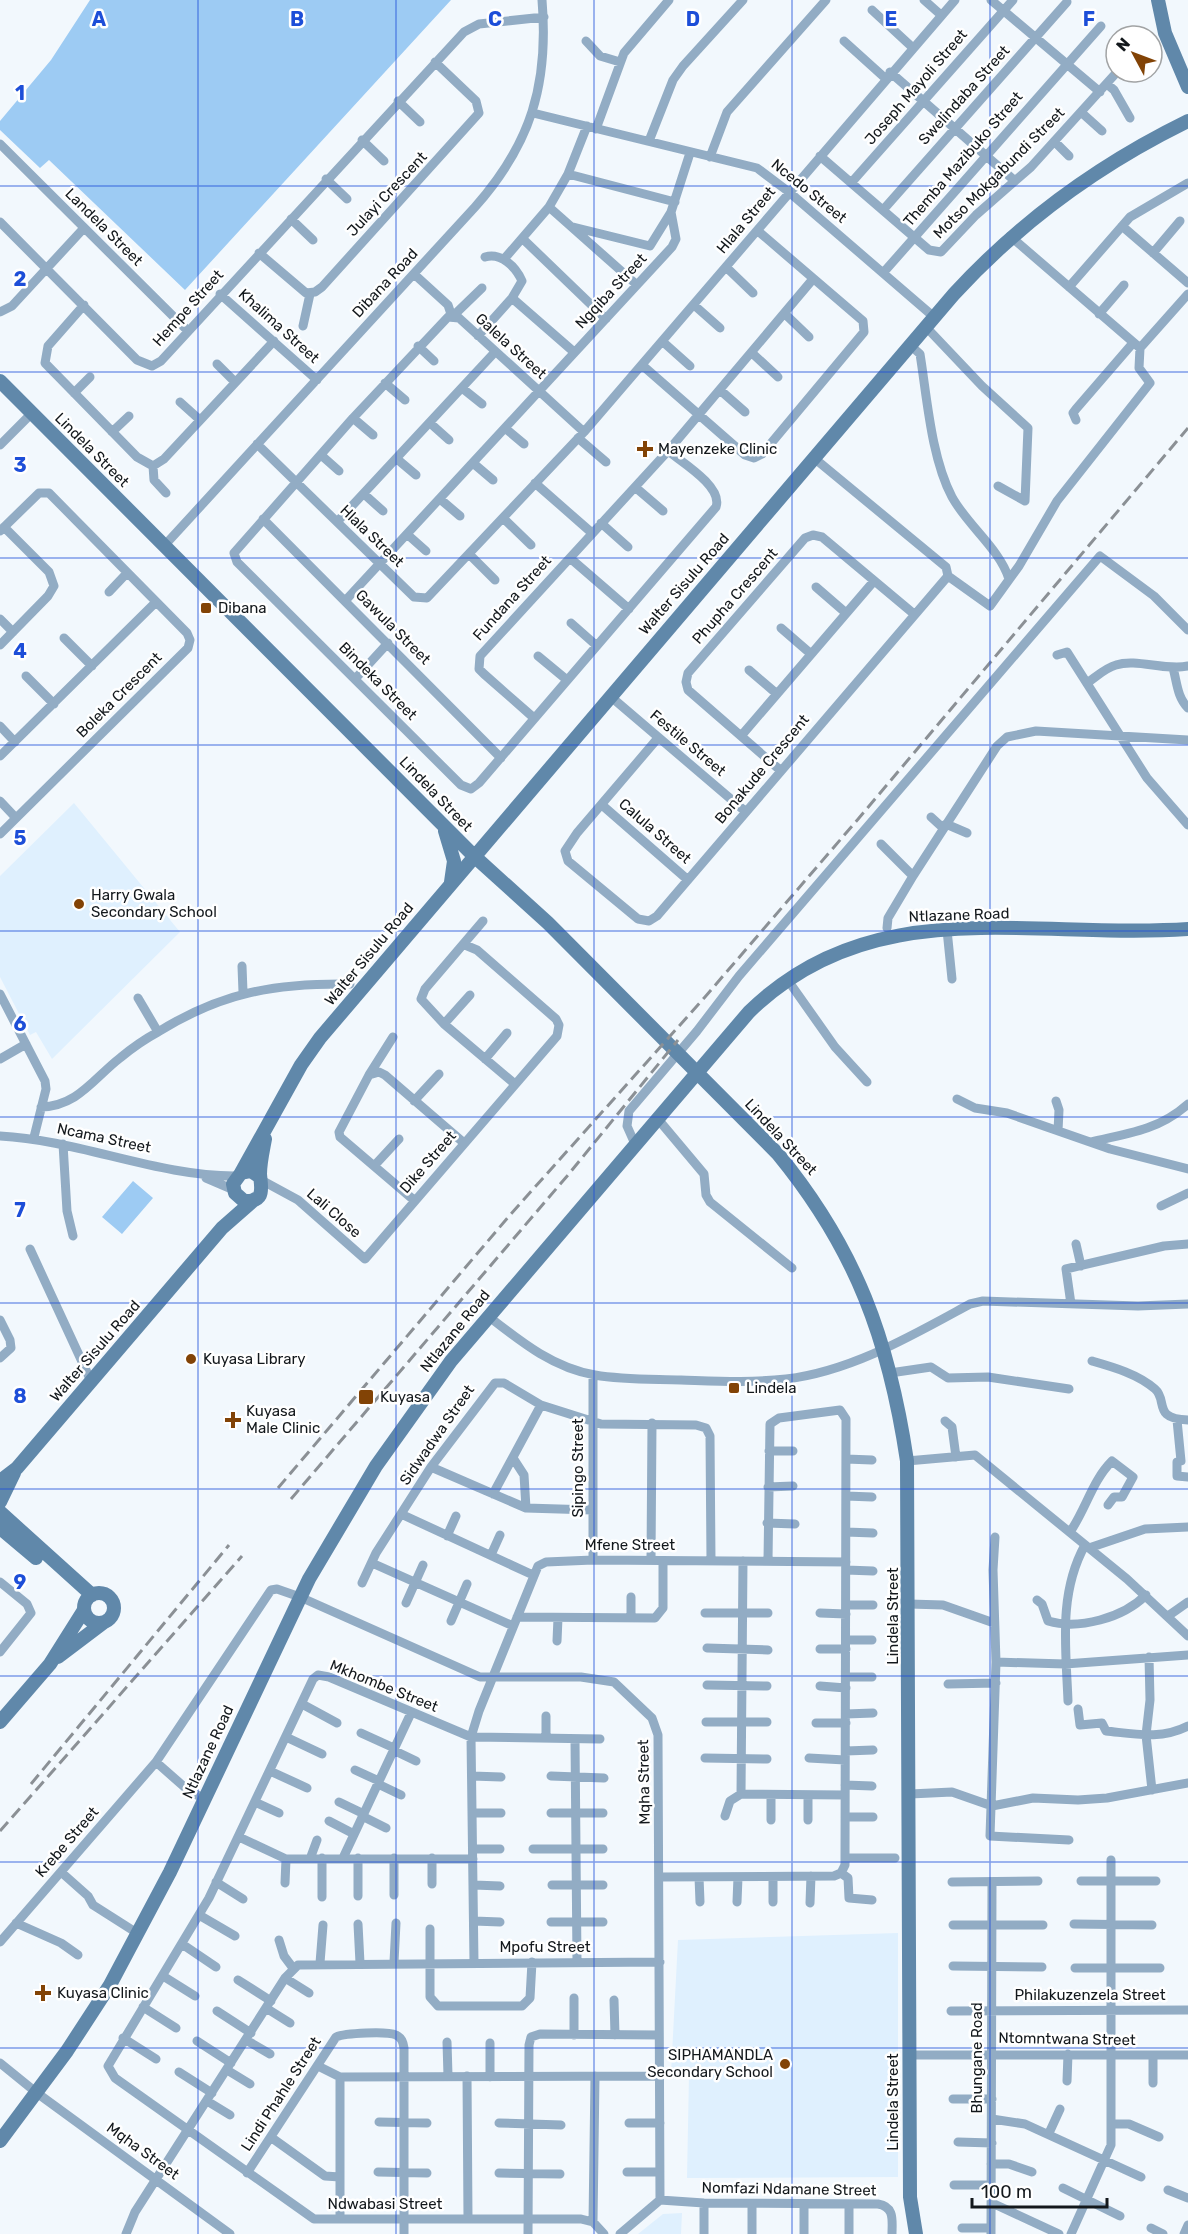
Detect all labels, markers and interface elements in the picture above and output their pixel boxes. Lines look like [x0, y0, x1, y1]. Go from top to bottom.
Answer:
text: A [92, 7, 107, 31]
text: B [290, 7, 304, 31]
text: C [488, 7, 502, 31]
text: D [686, 7, 700, 31]
text: E [885, 7, 897, 31]
text: F [1083, 7, 1095, 31]
north arrow [1104, 24, 1164, 84]
street label: Joseph Mayoli Street [861, 26, 971, 148]
text: N [1112, 34, 1134, 55]
street label: Swelindaba Street [915, 42, 1013, 148]
text: 1 [15, 81, 25, 105]
street label: Themba Mazibuko Street [900, 88, 1026, 230]
street label: Motso Mokgabundi Street [930, 104, 1068, 242]
street label: Julayi Crescent [343, 148, 431, 240]
street label: Ncedo Street [768, 155, 850, 227]
street label: Hlala Street [713, 183, 779, 257]
street label: Landela Street [62, 185, 147, 270]
street label: Dibana Road [348, 245, 422, 321]
street label: Ngqiba Street [572, 250, 650, 332]
street label: Hempe Street [149, 266, 227, 350]
text: 2 [14, 267, 27, 291]
street label: Khalima Street [235, 285, 323, 367]
street label: Galela Street [472, 309, 550, 383]
street label: Lindela Street [51, 409, 133, 491]
marker: Mayenzeke Clinic [636, 440, 654, 458]
place label: Mayenzeke Clinic [658, 440, 777, 458]
text: 3 [13, 453, 27, 477]
street label: Hlala Street [336, 501, 408, 571]
street label: Walter Sisulu Road [635, 530, 733, 638]
street label: Phupha Crescent [689, 544, 782, 648]
street label: Fundana Street [469, 552, 555, 644]
street label: Gawula Street [352, 586, 434, 668]
place label: Dibana [218, 599, 267, 617]
marker: Dibana [199, 601, 213, 615]
street label: Bindeka Street [335, 638, 421, 724]
text: 4 [13, 639, 27, 663]
street label: Boleka Crescent [73, 648, 166, 741]
street label: Festile Street [647, 706, 730, 780]
street label: Bonakude Crescent [711, 711, 813, 827]
street label: Lindela Street [396, 753, 476, 835]
street label: Calula Street [615, 795, 695, 867]
text: 5 [14, 826, 27, 850]
place label: Harry Gwala Secondary School [91, 886, 217, 921]
marker: Harry Gwala Secondary School [72, 897, 86, 911]
street label: Walter Sisulu Road [321, 899, 417, 1009]
street label: Ntlazane Road [908, 904, 1010, 926]
text: 6 [13, 1012, 27, 1036]
street label: Lindela Street [741, 1095, 821, 1179]
street label: Ncama Street [55, 1119, 153, 1157]
street label: Dike Street [396, 1127, 460, 1197]
street label: Lali Close [303, 1185, 365, 1241]
text: 7 [14, 1198, 26, 1222]
street label: Ntlazane Road [416, 1286, 494, 1376]
street label: Walter Sisulu Road [46, 1297, 144, 1405]
place label: Kuyasa Library [203, 1350, 305, 1368]
marker: Kuyasa Library [184, 1352, 198, 1366]
place label: Lindela [746, 1379, 796, 1397]
street label: Sidwadwa Street [396, 1381, 478, 1489]
marker: Lindela [727, 1381, 741, 1395]
text: 8 [13, 1384, 27, 1408]
marker: Kuyasa [357, 1388, 375, 1406]
place label: Kuyasa [380, 1388, 430, 1406]
place label: Kuyasa Male Clinic [246, 1402, 320, 1437]
marker: Kuyasa Male Clinic [224, 1411, 242, 1429]
street label: Sipingo Street [569, 1418, 587, 1518]
street label: Mfene Street [585, 1536, 675, 1554]
street label: Lindela Street [884, 1567, 902, 1665]
text: 9 [14, 1570, 27, 1594]
street label: Mkhombe Street [327, 1656, 441, 1716]
street label: Ntlazane Road [179, 1702, 237, 1802]
street label: Mqha Street [634, 1739, 654, 1825]
street label: Krebe Street [32, 1803, 103, 1881]
street label: Mpofu Street [499, 1938, 591, 1956]
marker: Kuyasa Clinic [34, 1984, 52, 2002]
place label: Kuyasa Clinic [57, 1984, 149, 2002]
street label: Philakuzenzela Street [1014, 1986, 1166, 2004]
street label: Bhungane Road [968, 2002, 986, 2114]
street label: Ntomntwana Street [998, 2029, 1136, 2049]
street label: Lindi Phahle Street [237, 2033, 325, 2155]
place label: SIPHAMANDLA Secondary School [647, 2046, 773, 2081]
street label: Lindela Street [884, 2053, 902, 2151]
marker: SIPHAMANDLA Secondary School [778, 2057, 792, 2071]
street label: Mqha Street [103, 2119, 183, 2183]
scale bar [972, 2171, 1107, 2209]
street label: Nomfazi Ndamane Street [701, 2178, 877, 2200]
text: 100 m [981, 2181, 1032, 2203]
street label: Ndwabasi Street [328, 2195, 443, 2213]

